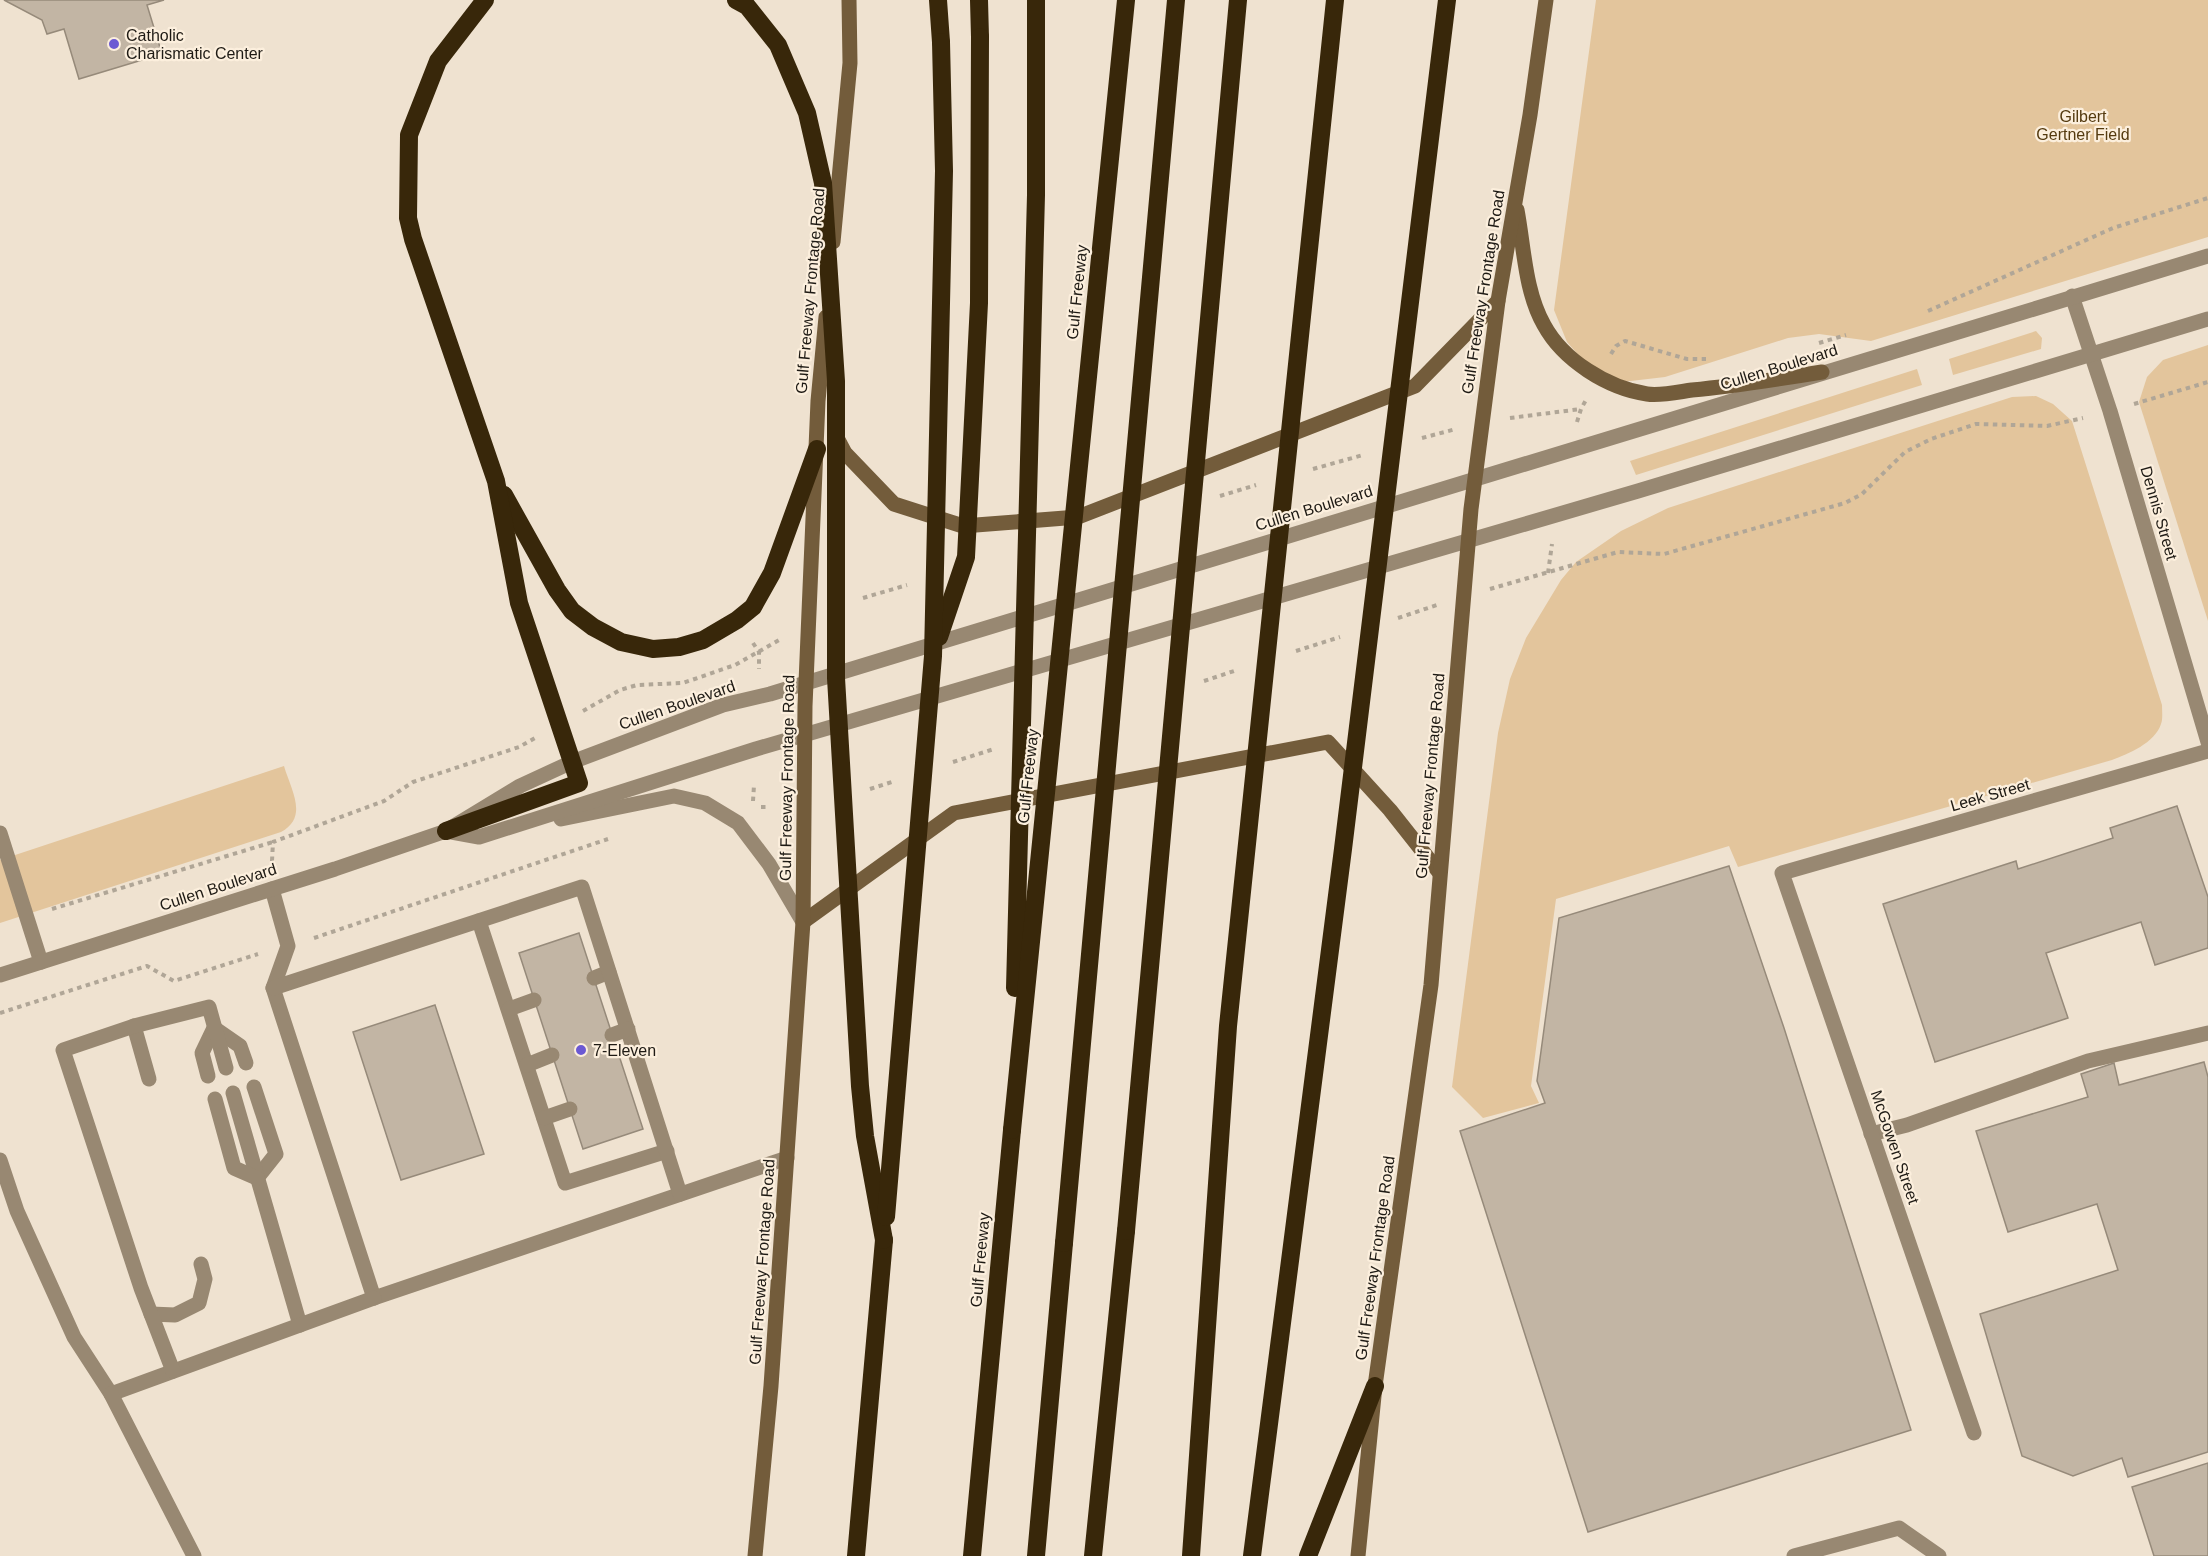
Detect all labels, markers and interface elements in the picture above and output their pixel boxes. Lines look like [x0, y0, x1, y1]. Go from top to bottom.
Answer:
place label: Catholic Charismatic Center [126, 27, 264, 62]
marker: Catholic Charismatic Center [107, 37, 121, 51]
park label: Gilbert Gertner Field [2036, 108, 2130, 143]
street label: Gulf Freeway Frontage Road [793, 187, 827, 395]
street label: Gulf Freeway Frontage Road [1458, 189, 1508, 395]
street label: Gulf Freeway [1064, 244, 1090, 340]
street label: Cullen Boulevard [1718, 341, 1840, 393]
street label: Dennis Street [2137, 464, 2181, 562]
street label: Cullen Boulevard [1253, 482, 1375, 534]
street label: Gulf Freeway Frontage Road [1413, 672, 1447, 880]
street label: Gulf Freeway Frontage Road [777, 675, 797, 881]
street label: Cullen Boulevard [617, 677, 737, 733]
street label: Gulf Freeway [1015, 728, 1041, 824]
street label: Leek Street [1948, 775, 2032, 814]
street label: Cullen Boulevard [157, 860, 279, 914]
place label: 7-Eleven [593, 1042, 656, 1059]
marker: 7-Eleven [574, 1043, 588, 1057]
street label: McGowen Street [1868, 1088, 1923, 1207]
street label: Gulf Freeway Frontage Road [1352, 1155, 1398, 1361]
street label: Gulf Freeway Frontage Road [746, 1158, 778, 1366]
street label: Gulf Freeway [967, 1212, 993, 1308]

